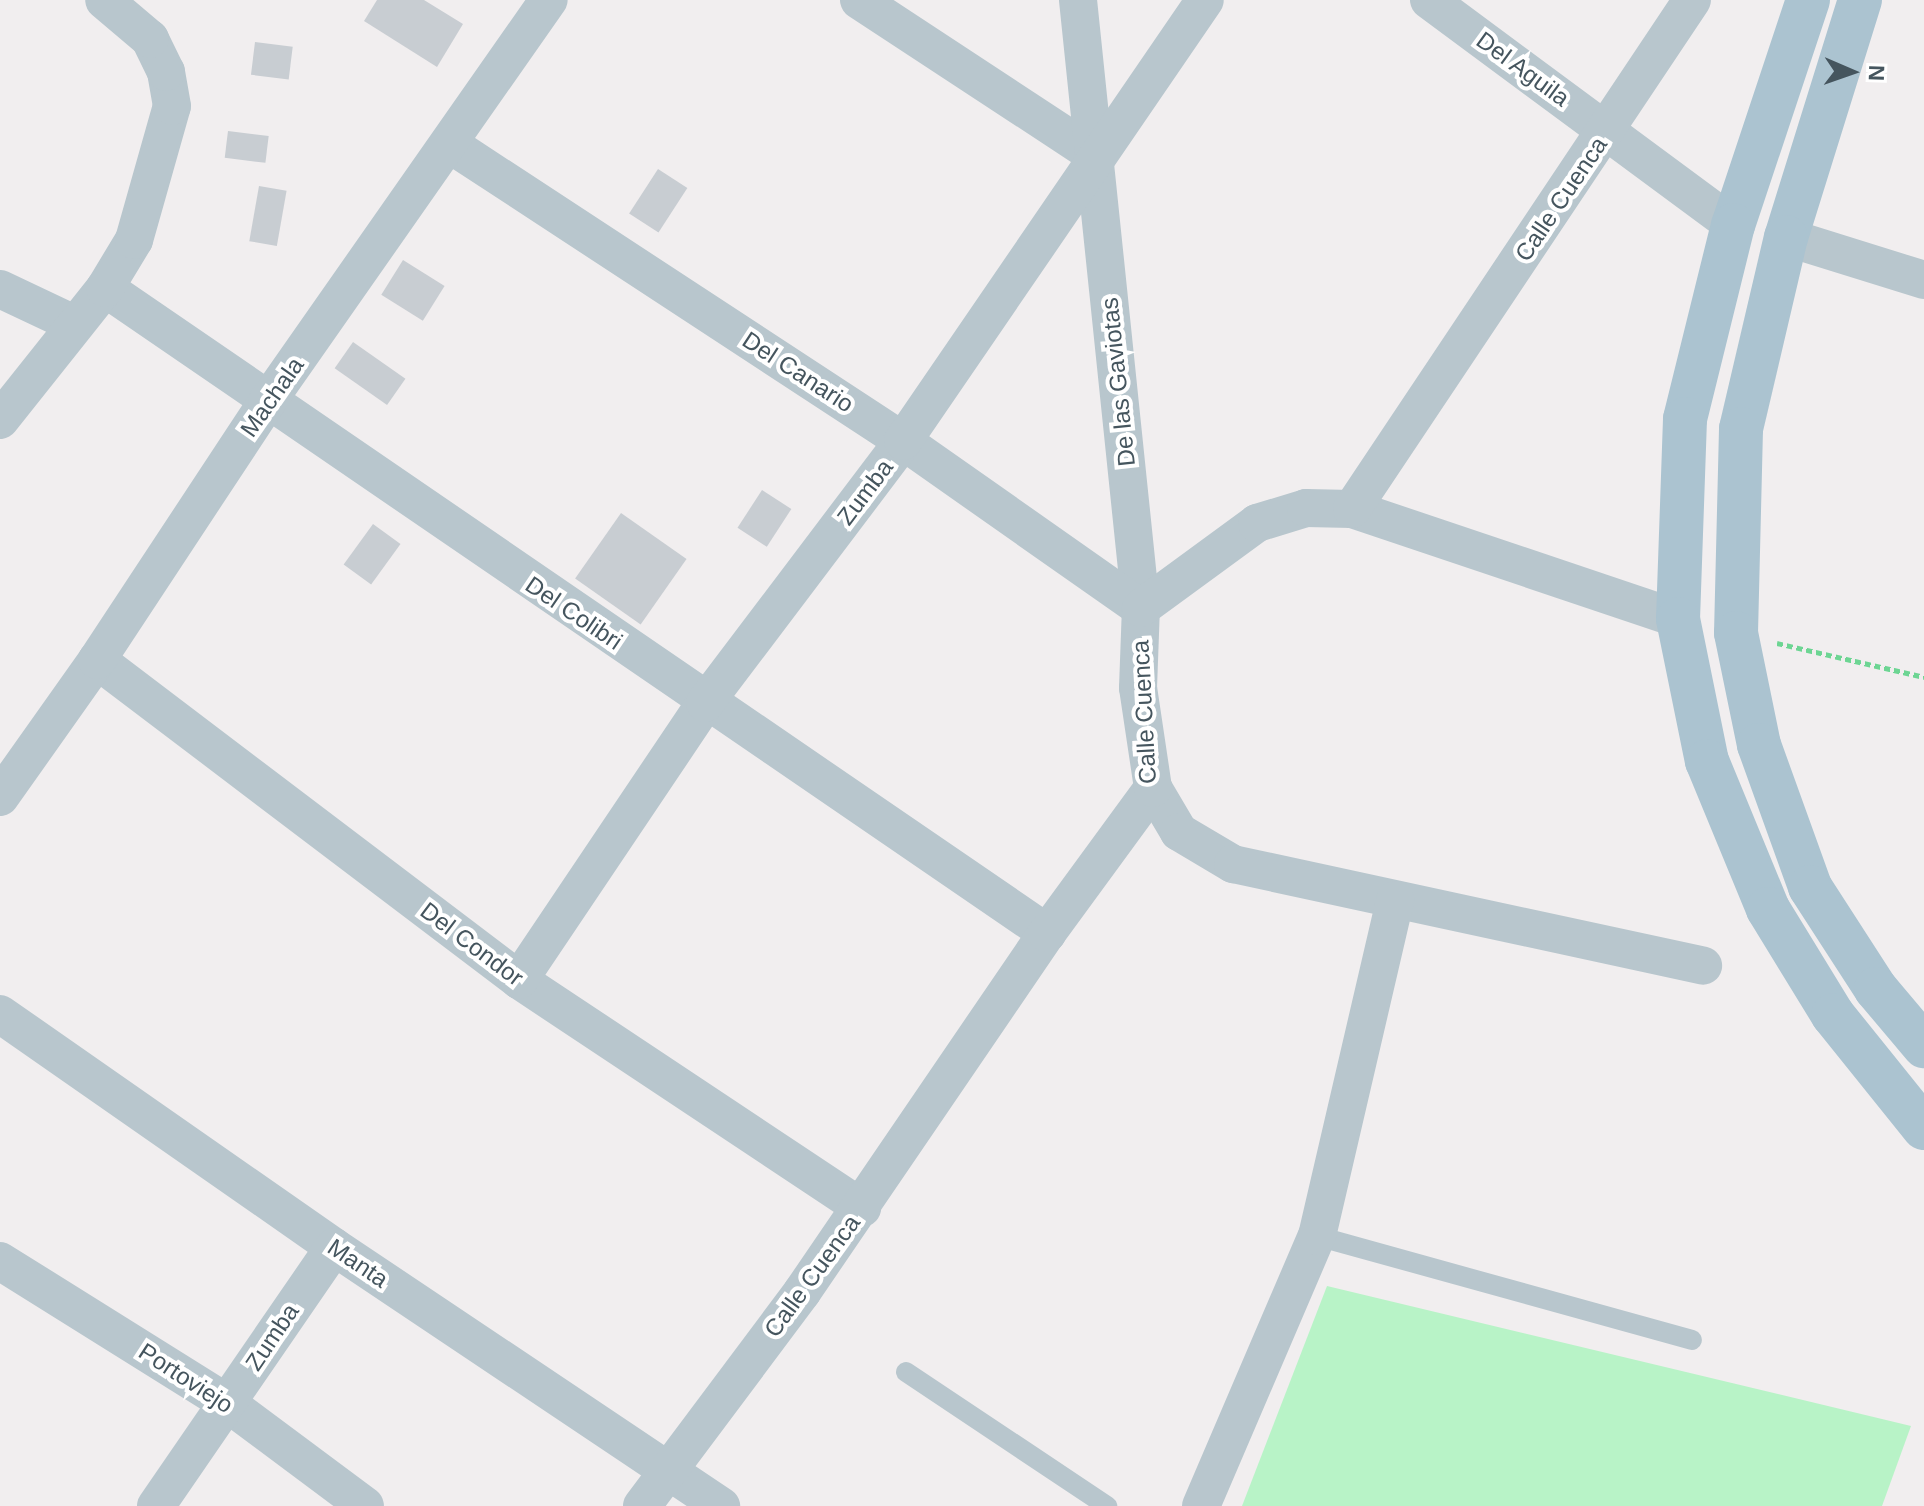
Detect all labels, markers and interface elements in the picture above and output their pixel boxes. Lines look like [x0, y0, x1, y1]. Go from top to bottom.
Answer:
street label: Del Aguila [1470, 25, 1576, 113]
north arrow [1812, 32, 1892, 112]
text: N [1864, 64, 1889, 81]
street label: Calle Cuenca [1509, 131, 1613, 267]
street label: De las Gaviotas [1095, 296, 1141, 468]
street label: Del Canario [737, 325, 859, 419]
street label: Machala [234, 352, 310, 442]
street label: Zumba [831, 454, 899, 530]
street label: Del Colibri [520, 570, 628, 656]
street label: Calle Cuenca [1126, 639, 1162, 785]
street label: Del Condor [415, 896, 529, 992]
street label: Calle Cuenca [758, 1209, 866, 1343]
street label: Manta [322, 1232, 394, 1294]
street label: Zumba [239, 1298, 305, 1376]
street label: Portoviejo [133, 1337, 239, 1419]

